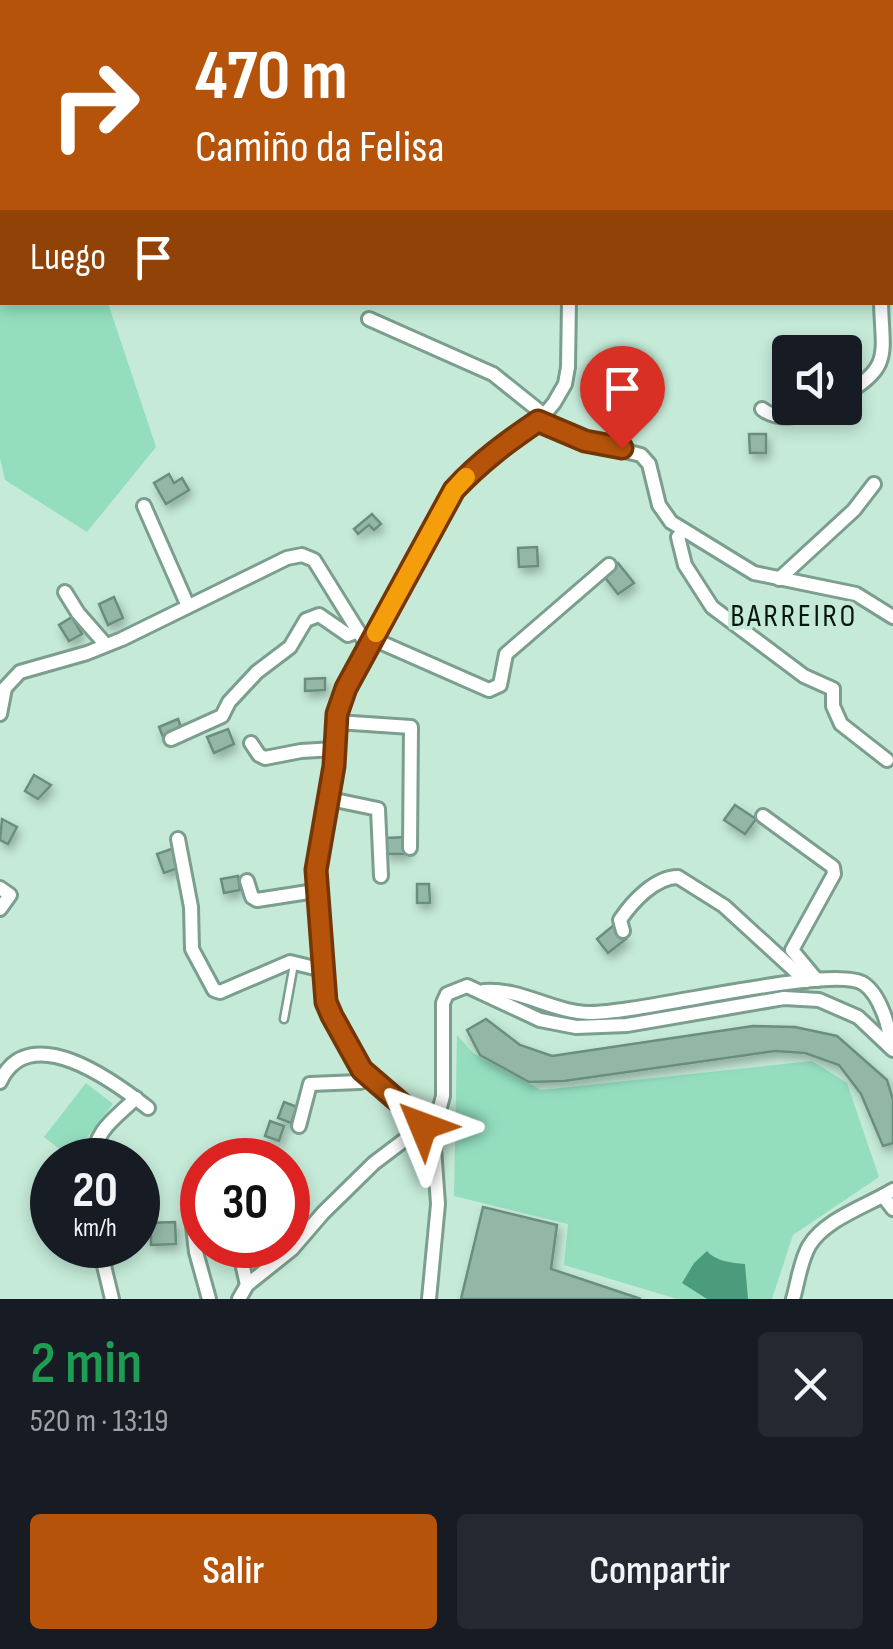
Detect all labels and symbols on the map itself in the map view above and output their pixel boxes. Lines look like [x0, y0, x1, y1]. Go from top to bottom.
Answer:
pin [580, 346, 665, 449]
district label: BARREIRO [730, 597, 858, 636]
position arrow [371, 1074, 475, 1178]
speed limit sign: 30 [180, 1138, 310, 1268]

